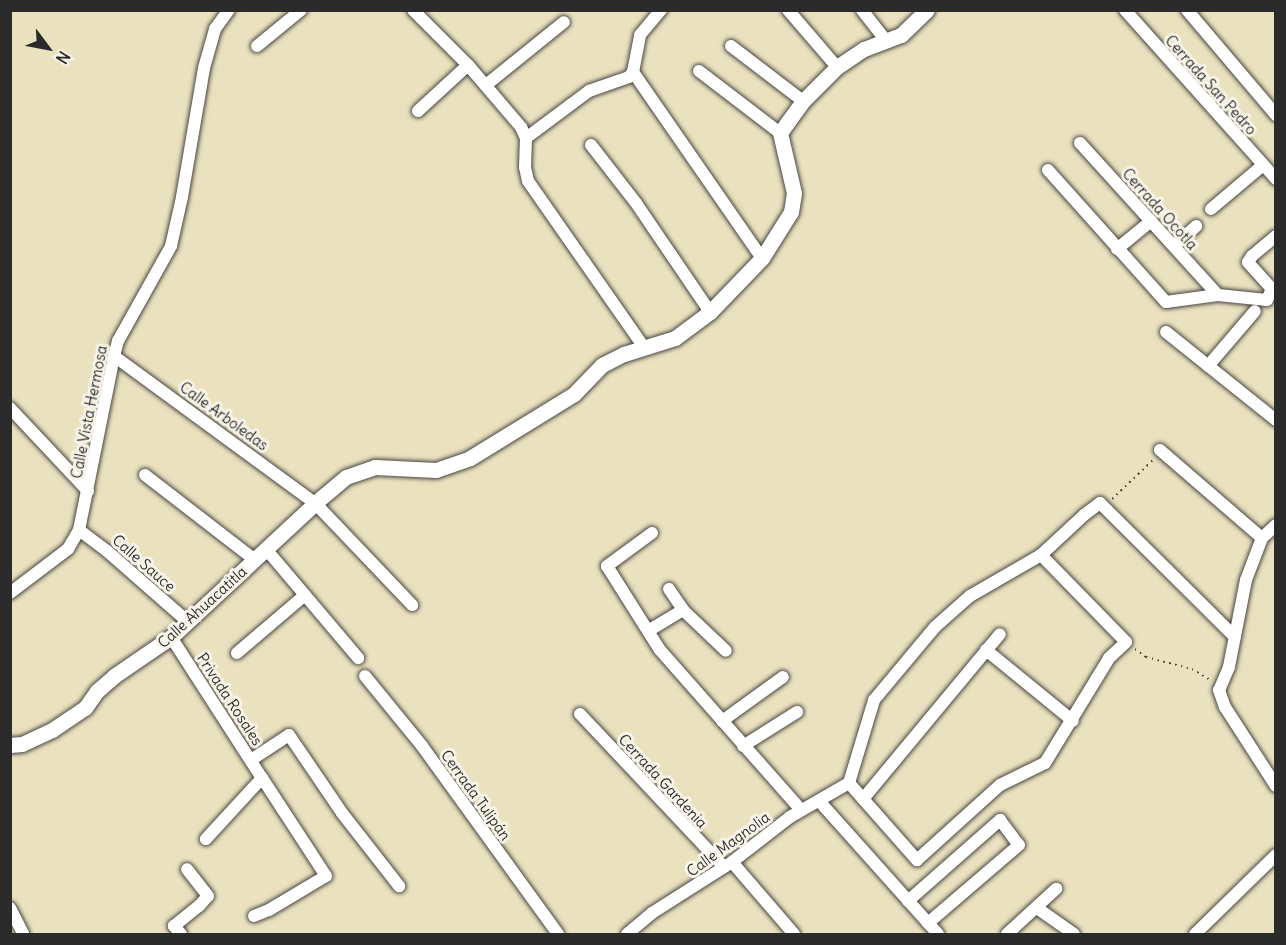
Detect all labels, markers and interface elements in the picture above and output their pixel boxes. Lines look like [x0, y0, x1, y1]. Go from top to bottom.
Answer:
north arrow [18, 18, 78, 78]
street label: Cerrada San Pedro [1161, 31, 1261, 139]
text: N [52, 48, 75, 68]
street label: Cerrada Ocotla [1119, 165, 1201, 253]
street label: Calle Vista Hermosa [67, 344, 111, 480]
street label: Calle Arboledas [176, 378, 272, 454]
street label: Calle Sauce [109, 531, 179, 595]
street label: Calle Ahuacatitla [154, 562, 250, 652]
street label: Privada Rosales [193, 649, 267, 749]
street label: Cerrada Gardenia [615, 730, 711, 832]
street label: Cerrada Tulipán [437, 746, 515, 844]
street label: Calle Magnolia [683, 808, 773, 880]

